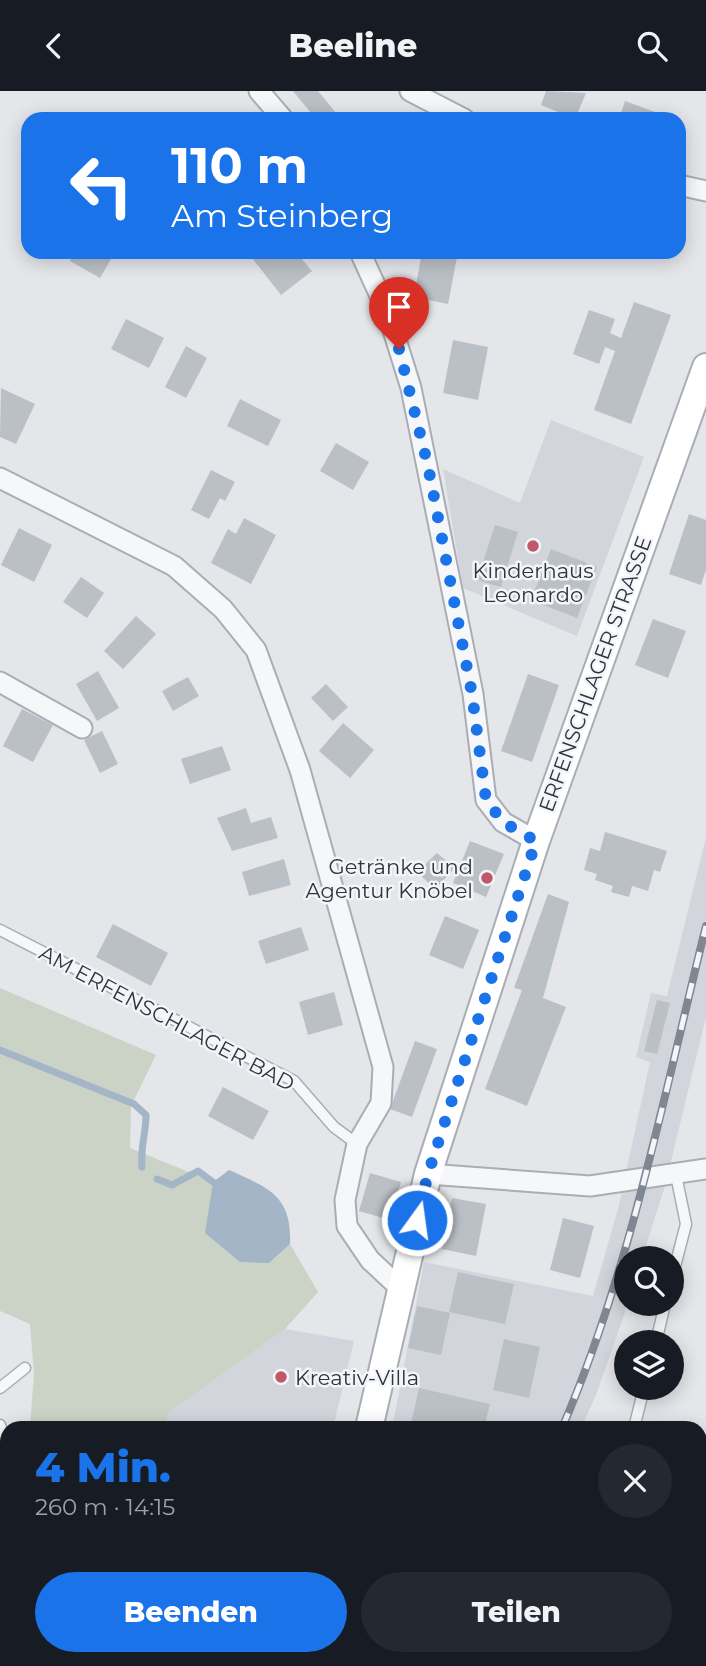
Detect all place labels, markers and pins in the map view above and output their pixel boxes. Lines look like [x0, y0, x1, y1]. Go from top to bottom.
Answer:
pin [369, 277, 429, 349]
marker: Kinderhaus Leonardo [525, 538, 541, 554]
place label: Kinderhaus Leonardo [473, 558, 593, 607]
place label: Getränke und Agentur Knöbel [306, 854, 473, 903]
marker: Getränke und Agentur Knöbel [479, 870, 495, 886]
place label: Kreativ-Villa [295, 1365, 419, 1390]
marker: Kreativ-Villa [273, 1369, 289, 1385]

